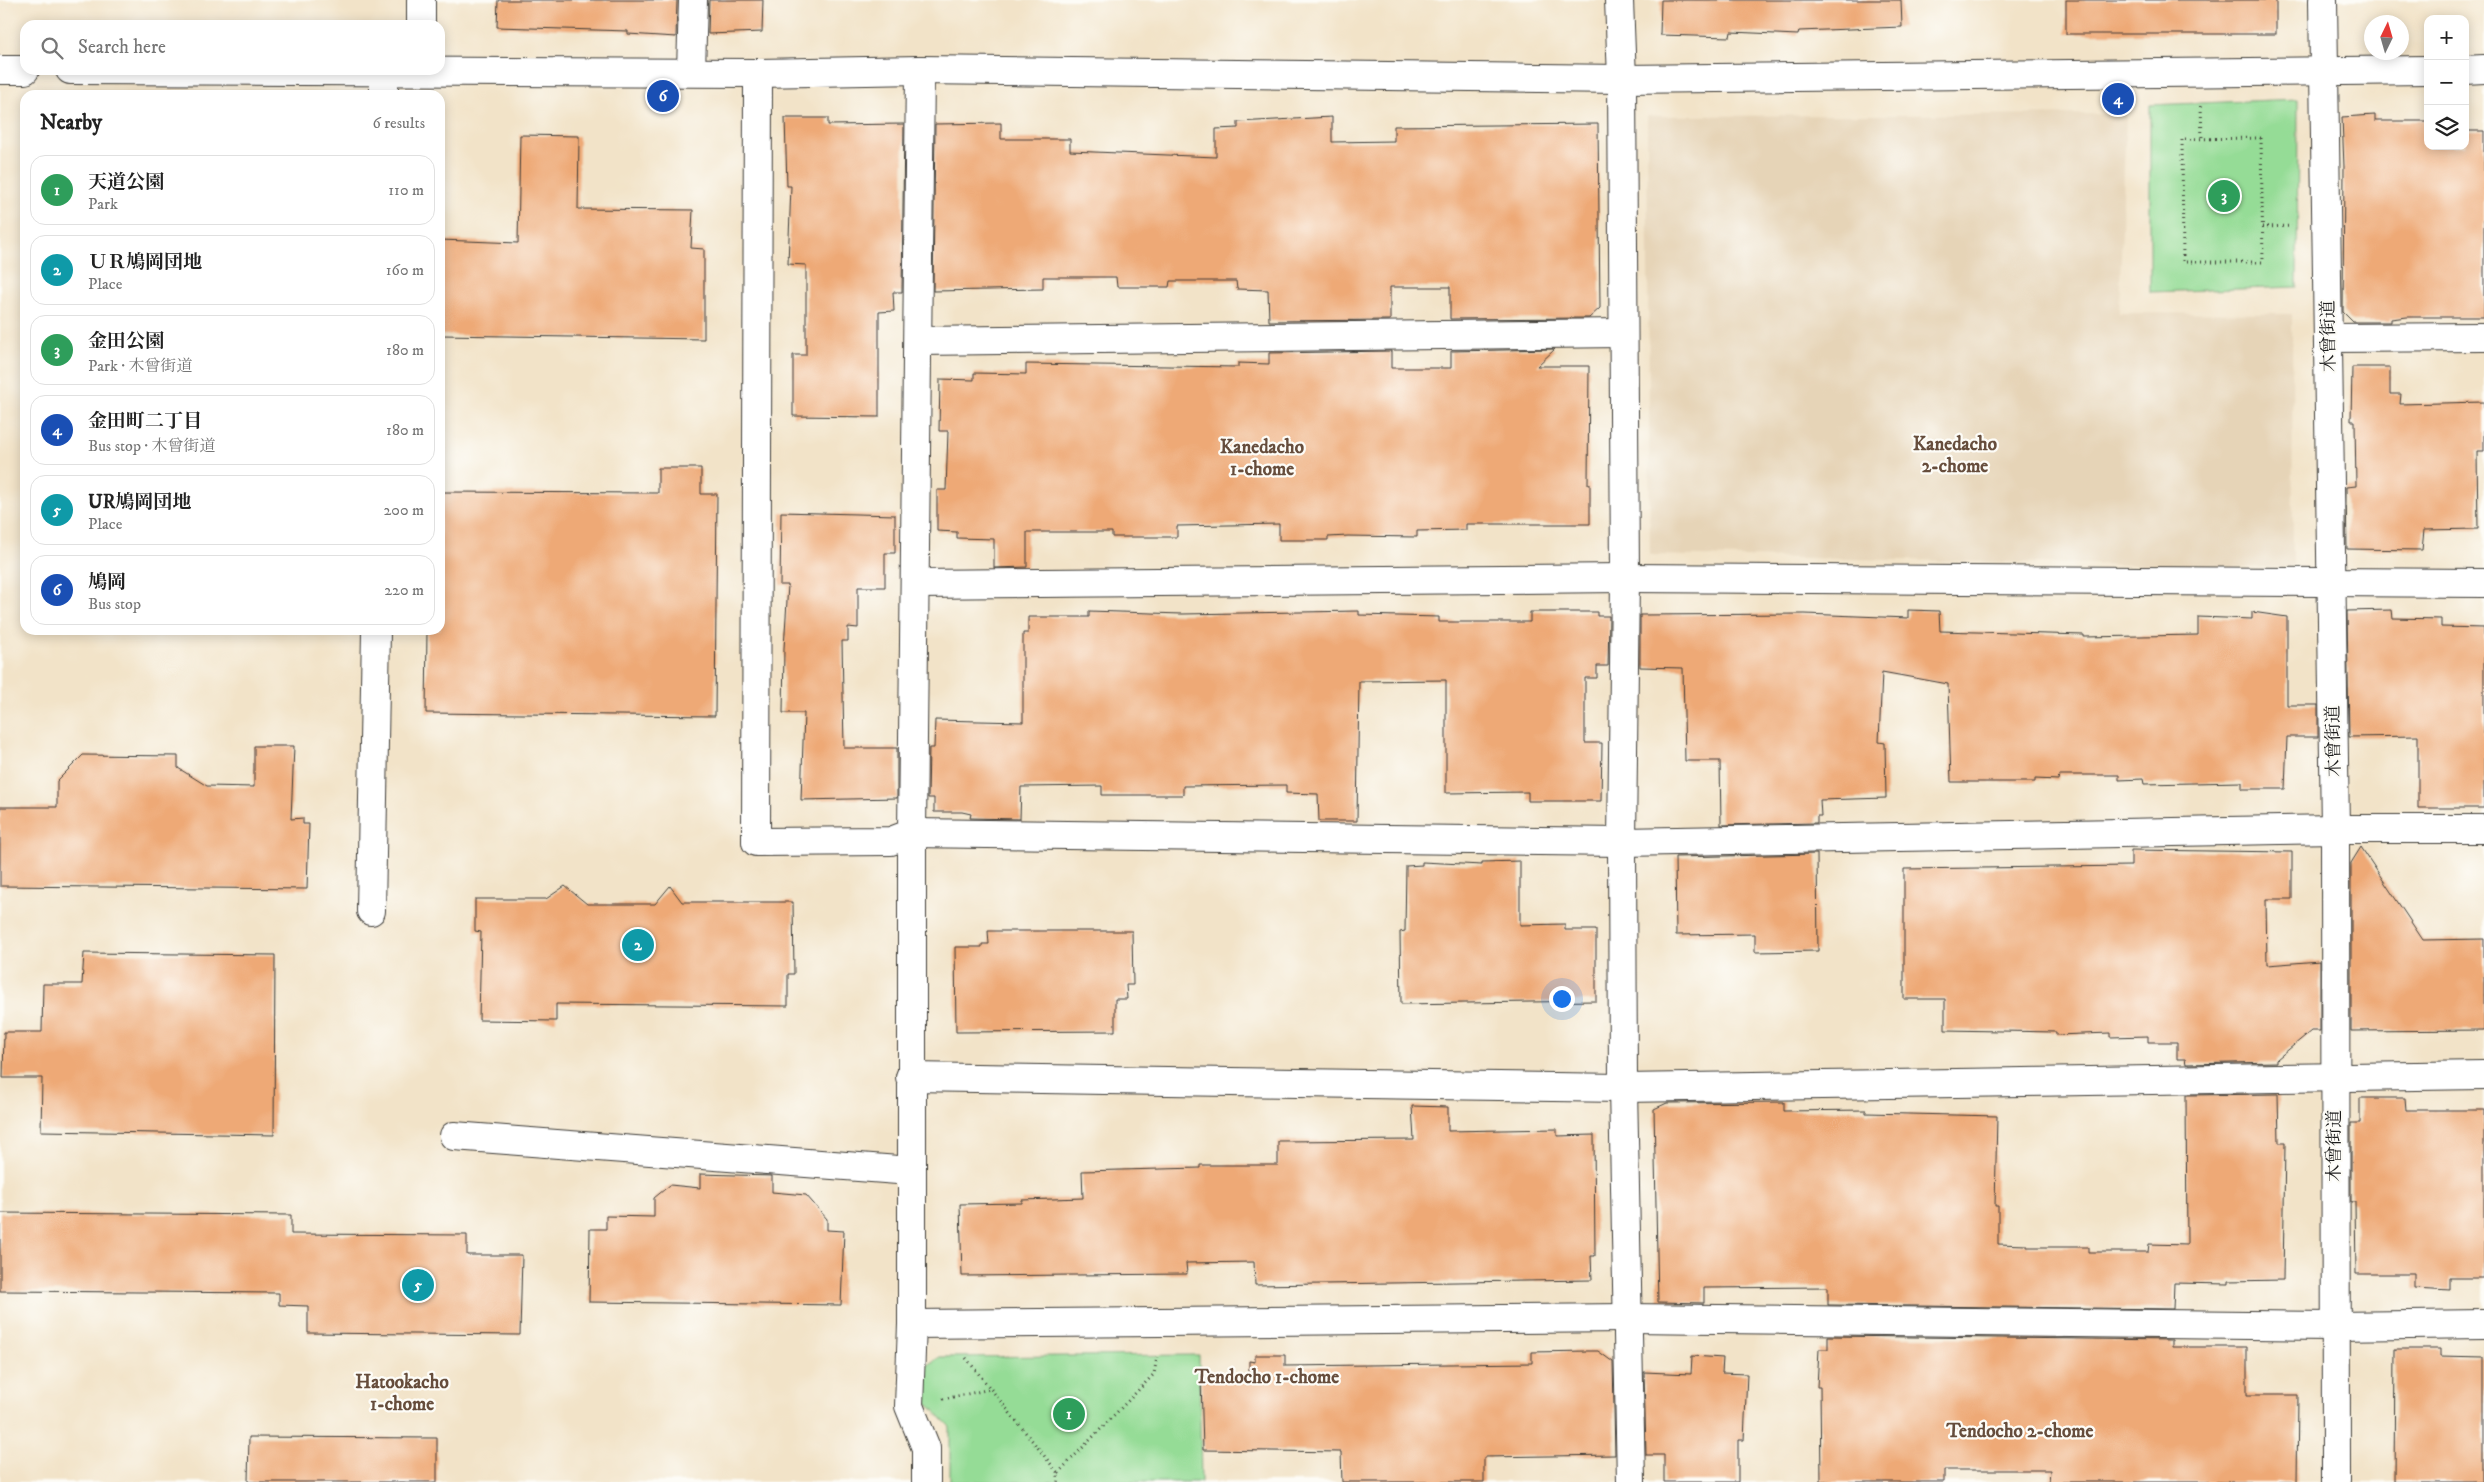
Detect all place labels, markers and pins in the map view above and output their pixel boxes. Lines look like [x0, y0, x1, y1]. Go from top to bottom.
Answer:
pin: 6 [647, 77, 679, 115]
pin: 4 [2102, 80, 2134, 118]
pin: 3 [2208, 177, 2240, 215]
pin: 2 [622, 926, 654, 964]
pin: 5 [402, 1266, 434, 1304]
pin: 1 [1053, 1395, 1085, 1433]

